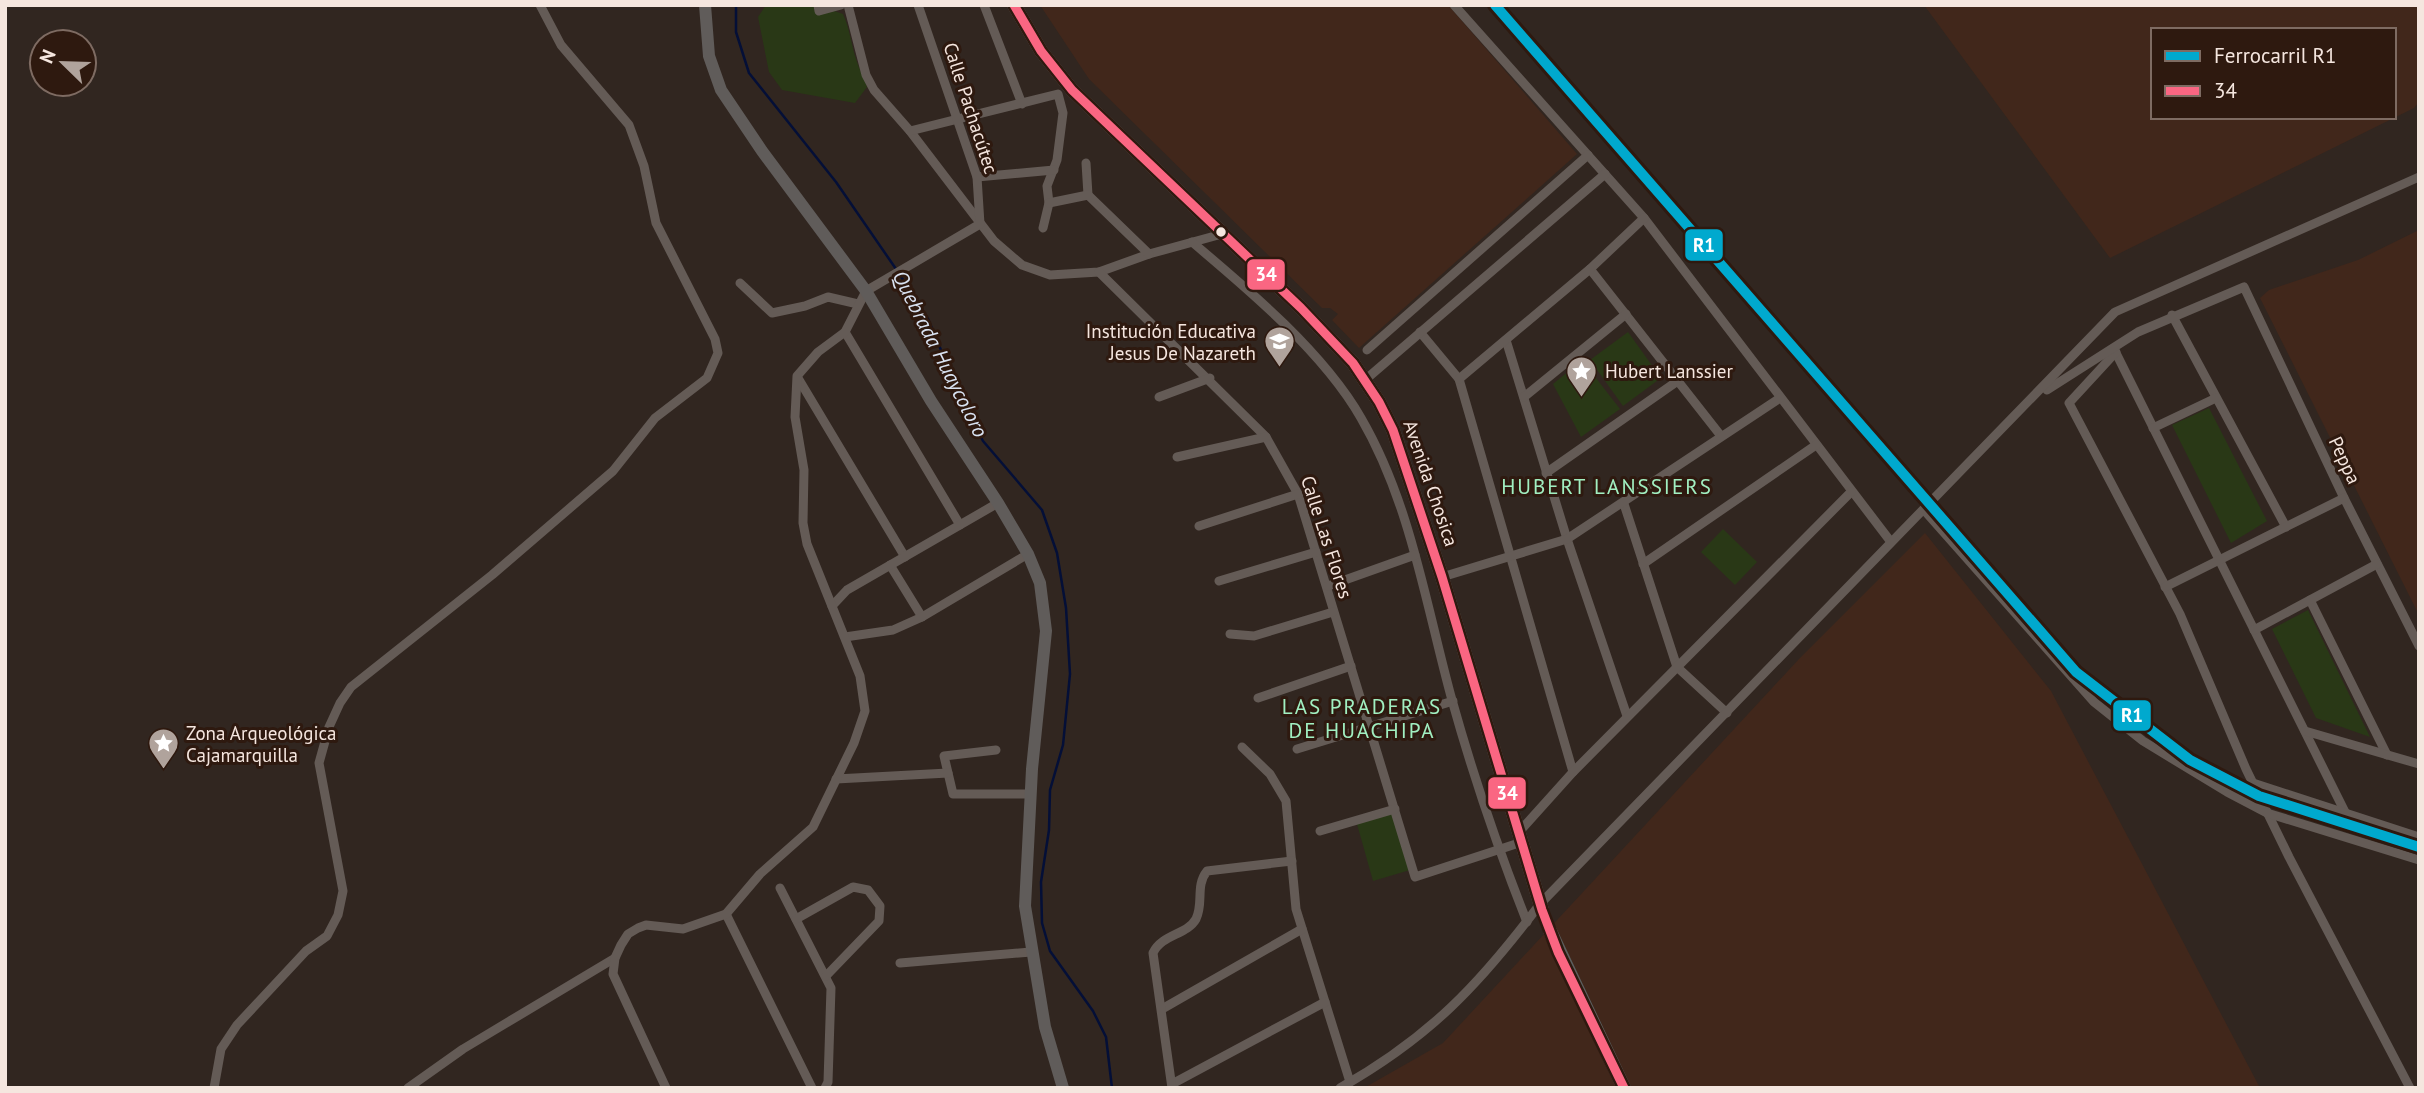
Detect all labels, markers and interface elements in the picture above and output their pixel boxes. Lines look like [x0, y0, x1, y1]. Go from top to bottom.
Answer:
north arrow [28, 28, 98, 98]
legend [2151, 28, 2396, 119]
street label: Calle Pachacútec [938, 39, 1004, 177]
text: Ferrocarril R1 [2214, 42, 2337, 69]
text: N [34, 46, 61, 67]
text: 34 [2214, 77, 2237, 104]
unlabelled marker [1214, 225, 1228, 239]
line badge: R1 [1684, 228, 1724, 262]
text: R1 [1693, 233, 1715, 257]
line badge: 34 [1246, 258, 1286, 291]
text: 34 [1255, 262, 1277, 286]
water label: Quebrada Huaycoloro [887, 266, 994, 442]
place label: Institución Educativa Jesus De Nazareth [1086, 319, 1256, 365]
school or university icon: Institución Educativa Jesus De Nazareth [1262, 325, 1296, 369]
place icon: Hubert Lanssier [1565, 354, 1599, 398]
place label: Hubert Lanssier [1605, 359, 1733, 383]
street label: Avenida Chosica [1398, 417, 1464, 549]
street label: Peppa [2324, 432, 2366, 488]
street label: Calle Las Flores [1296, 473, 1358, 601]
district label: HUBERT LANSSIERS [1501, 473, 1713, 500]
district label: LAS PRADERAS DE HUACHIPA [1282, 693, 1442, 744]
line badge: R1 [2112, 699, 2152, 732]
text: R1 [2121, 703, 2143, 727]
place label: Zona Arqueológica Cajamarquilla [186, 721, 337, 767]
place icon: Zona Arqueológica Cajamarquilla [146, 727, 180, 771]
line badge: 34 [1487, 776, 1527, 810]
text: 34 [1496, 781, 1518, 805]

